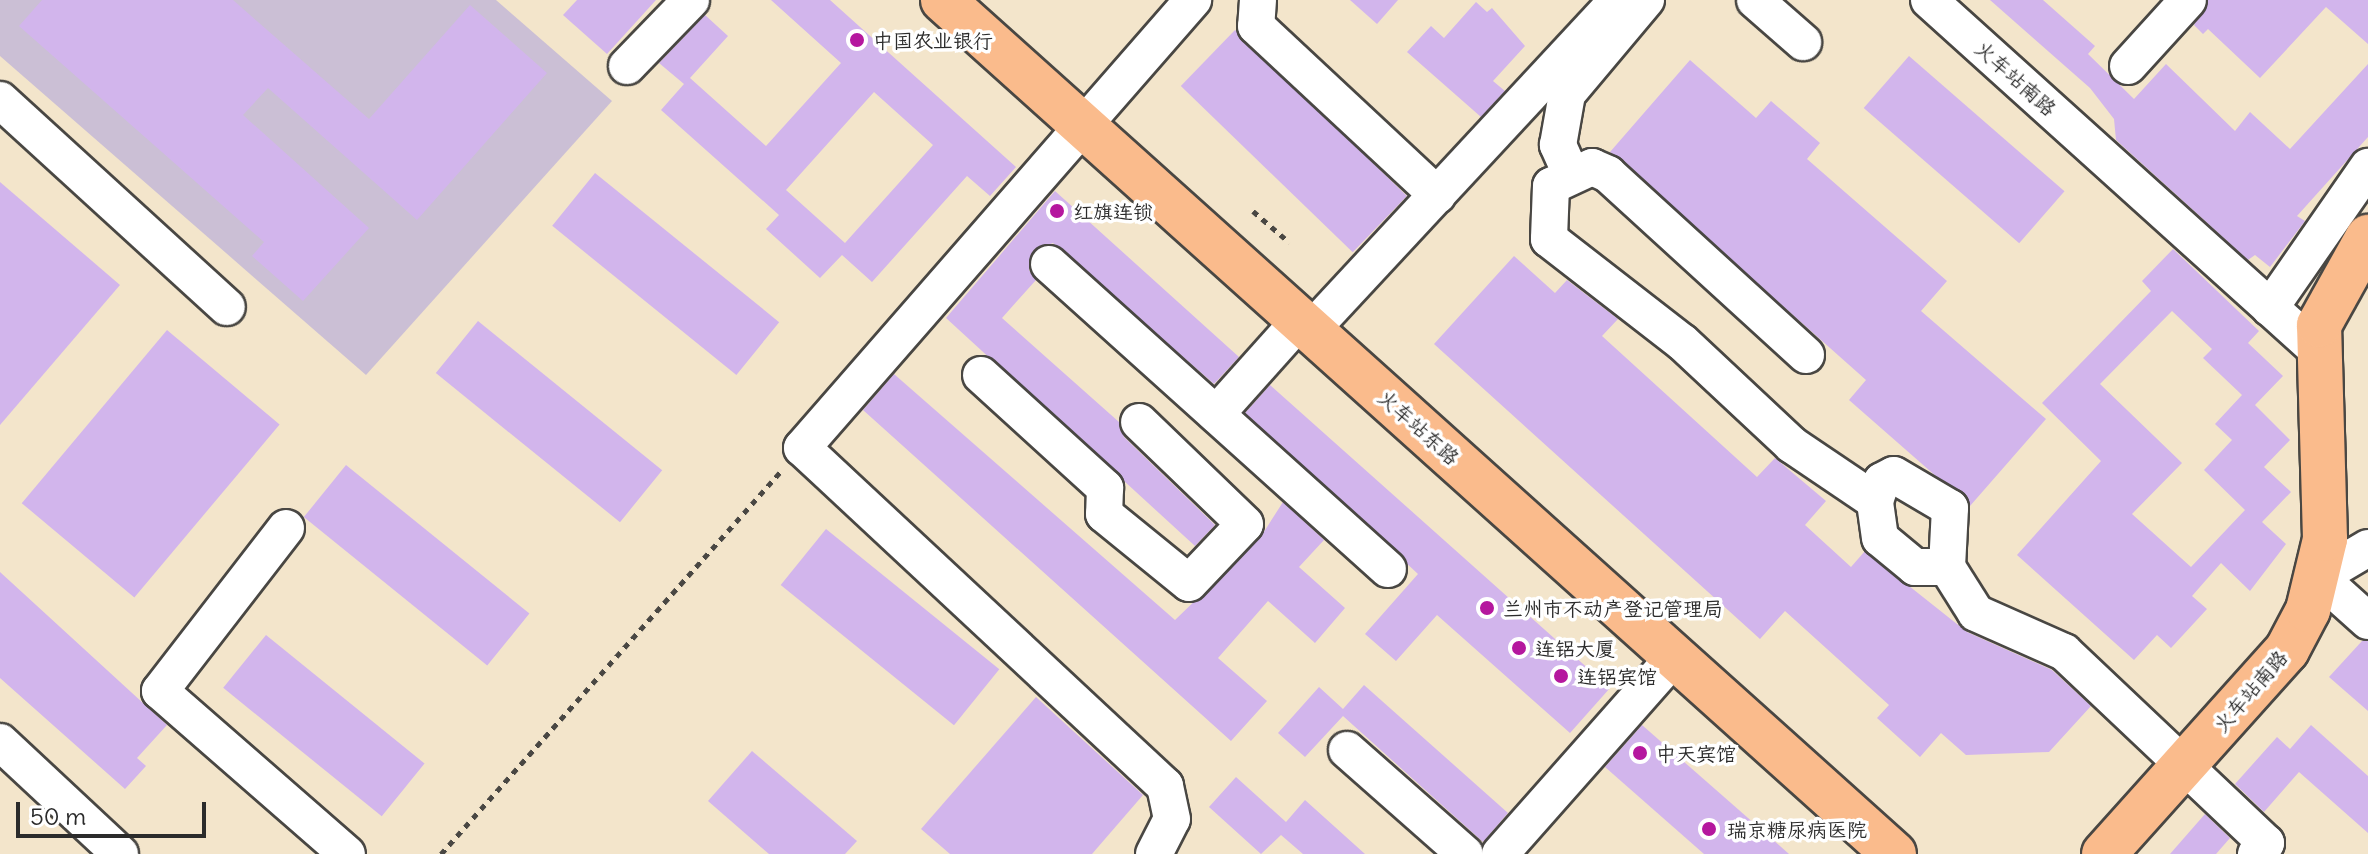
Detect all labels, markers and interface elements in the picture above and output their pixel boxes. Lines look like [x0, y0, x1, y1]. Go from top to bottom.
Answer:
place label: 中国农业银行 [873, 28, 993, 52]
marker: 中国农业银行 [848, 31, 866, 49]
street label: 火车站南路 [1971, 36, 2061, 120]
place label: 红旗连锁 [1073, 199, 1153, 223]
marker: 红旗连锁 [1048, 202, 1066, 220]
street label: 火车站东路 [1374, 385, 1464, 469]
place label: 兰州市不动产登记管理局 [1503, 596, 1723, 620]
marker: 兰州市不动产登记管理局 [1478, 599, 1496, 617]
place label: 连铝大厦 [1535, 636, 1615, 660]
marker: 连铝大厦 [1510, 639, 1528, 657]
street label: 火车站南路 [2208, 645, 2292, 737]
place label: 连铝宾馆 [1577, 664, 1657, 688]
marker: 连铝宾馆 [1552, 667, 1570, 685]
place label: 中天宾馆 [1656, 741, 1736, 765]
marker: 中天宾馆 [1631, 744, 1649, 762]
scale bar [20, 786, 210, 836]
text: 50 m [30, 801, 86, 831]
place label: 瑞京糖尿病医院 [1727, 817, 1867, 841]
marker: 瑞京糖尿病医院 [1698, 818, 1720, 840]

